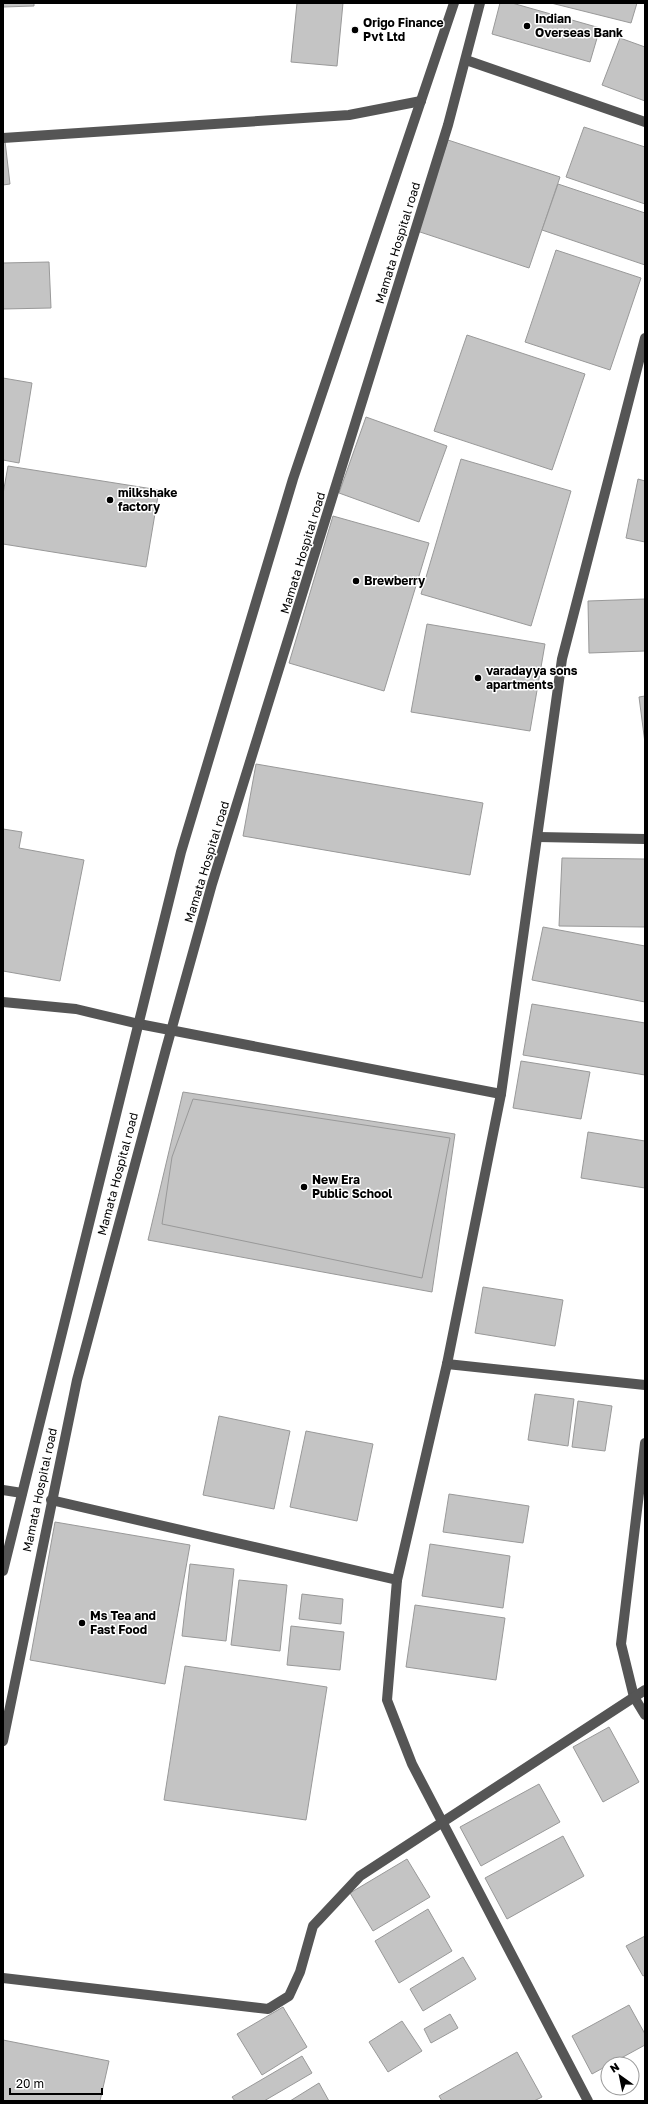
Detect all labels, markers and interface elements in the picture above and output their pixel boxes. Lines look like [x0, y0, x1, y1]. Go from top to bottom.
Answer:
place label: Indian Overseas Bank [535, 11, 623, 40]
place label: Origo Finance Pvt Ltd [363, 15, 444, 44]
marker: Indian Overseas Bank [522, 21, 532, 31]
marker: Origo Finance Pvt Ltd [350, 25, 360, 35]
street label: Mamata Hospital road [372, 180, 423, 306]
place label: milkshake factory [118, 485, 177, 514]
street label: Mamata Hospital road [277, 490, 328, 616]
marker: milkshake factory [105, 495, 115, 505]
place label: Brewberry [364, 573, 426, 588]
marker: Brewberry [351, 576, 361, 586]
place label: varadayya sons apartments [486, 663, 578, 692]
marker: varadayya sons apartments [473, 673, 483, 683]
street label: Mamata Hospital road [181, 799, 232, 925]
street label: Mamata Hospital road [94, 1111, 141, 1237]
place label: New Era Public School [312, 1172, 392, 1201]
marker: New Era Public School [299, 1182, 309, 1192]
street label: Mamata Hospital road [19, 1426, 60, 1553]
place label: Ms Tea and Fast Food [90, 1608, 156, 1637]
marker: Ms Tea and Fast Food [77, 1618, 87, 1628]
north arrow [600, 2056, 640, 2096]
text: N [607, 2059, 621, 2075]
scale bar [10, 2070, 102, 2096]
text: 20 m [16, 2076, 44, 2091]

